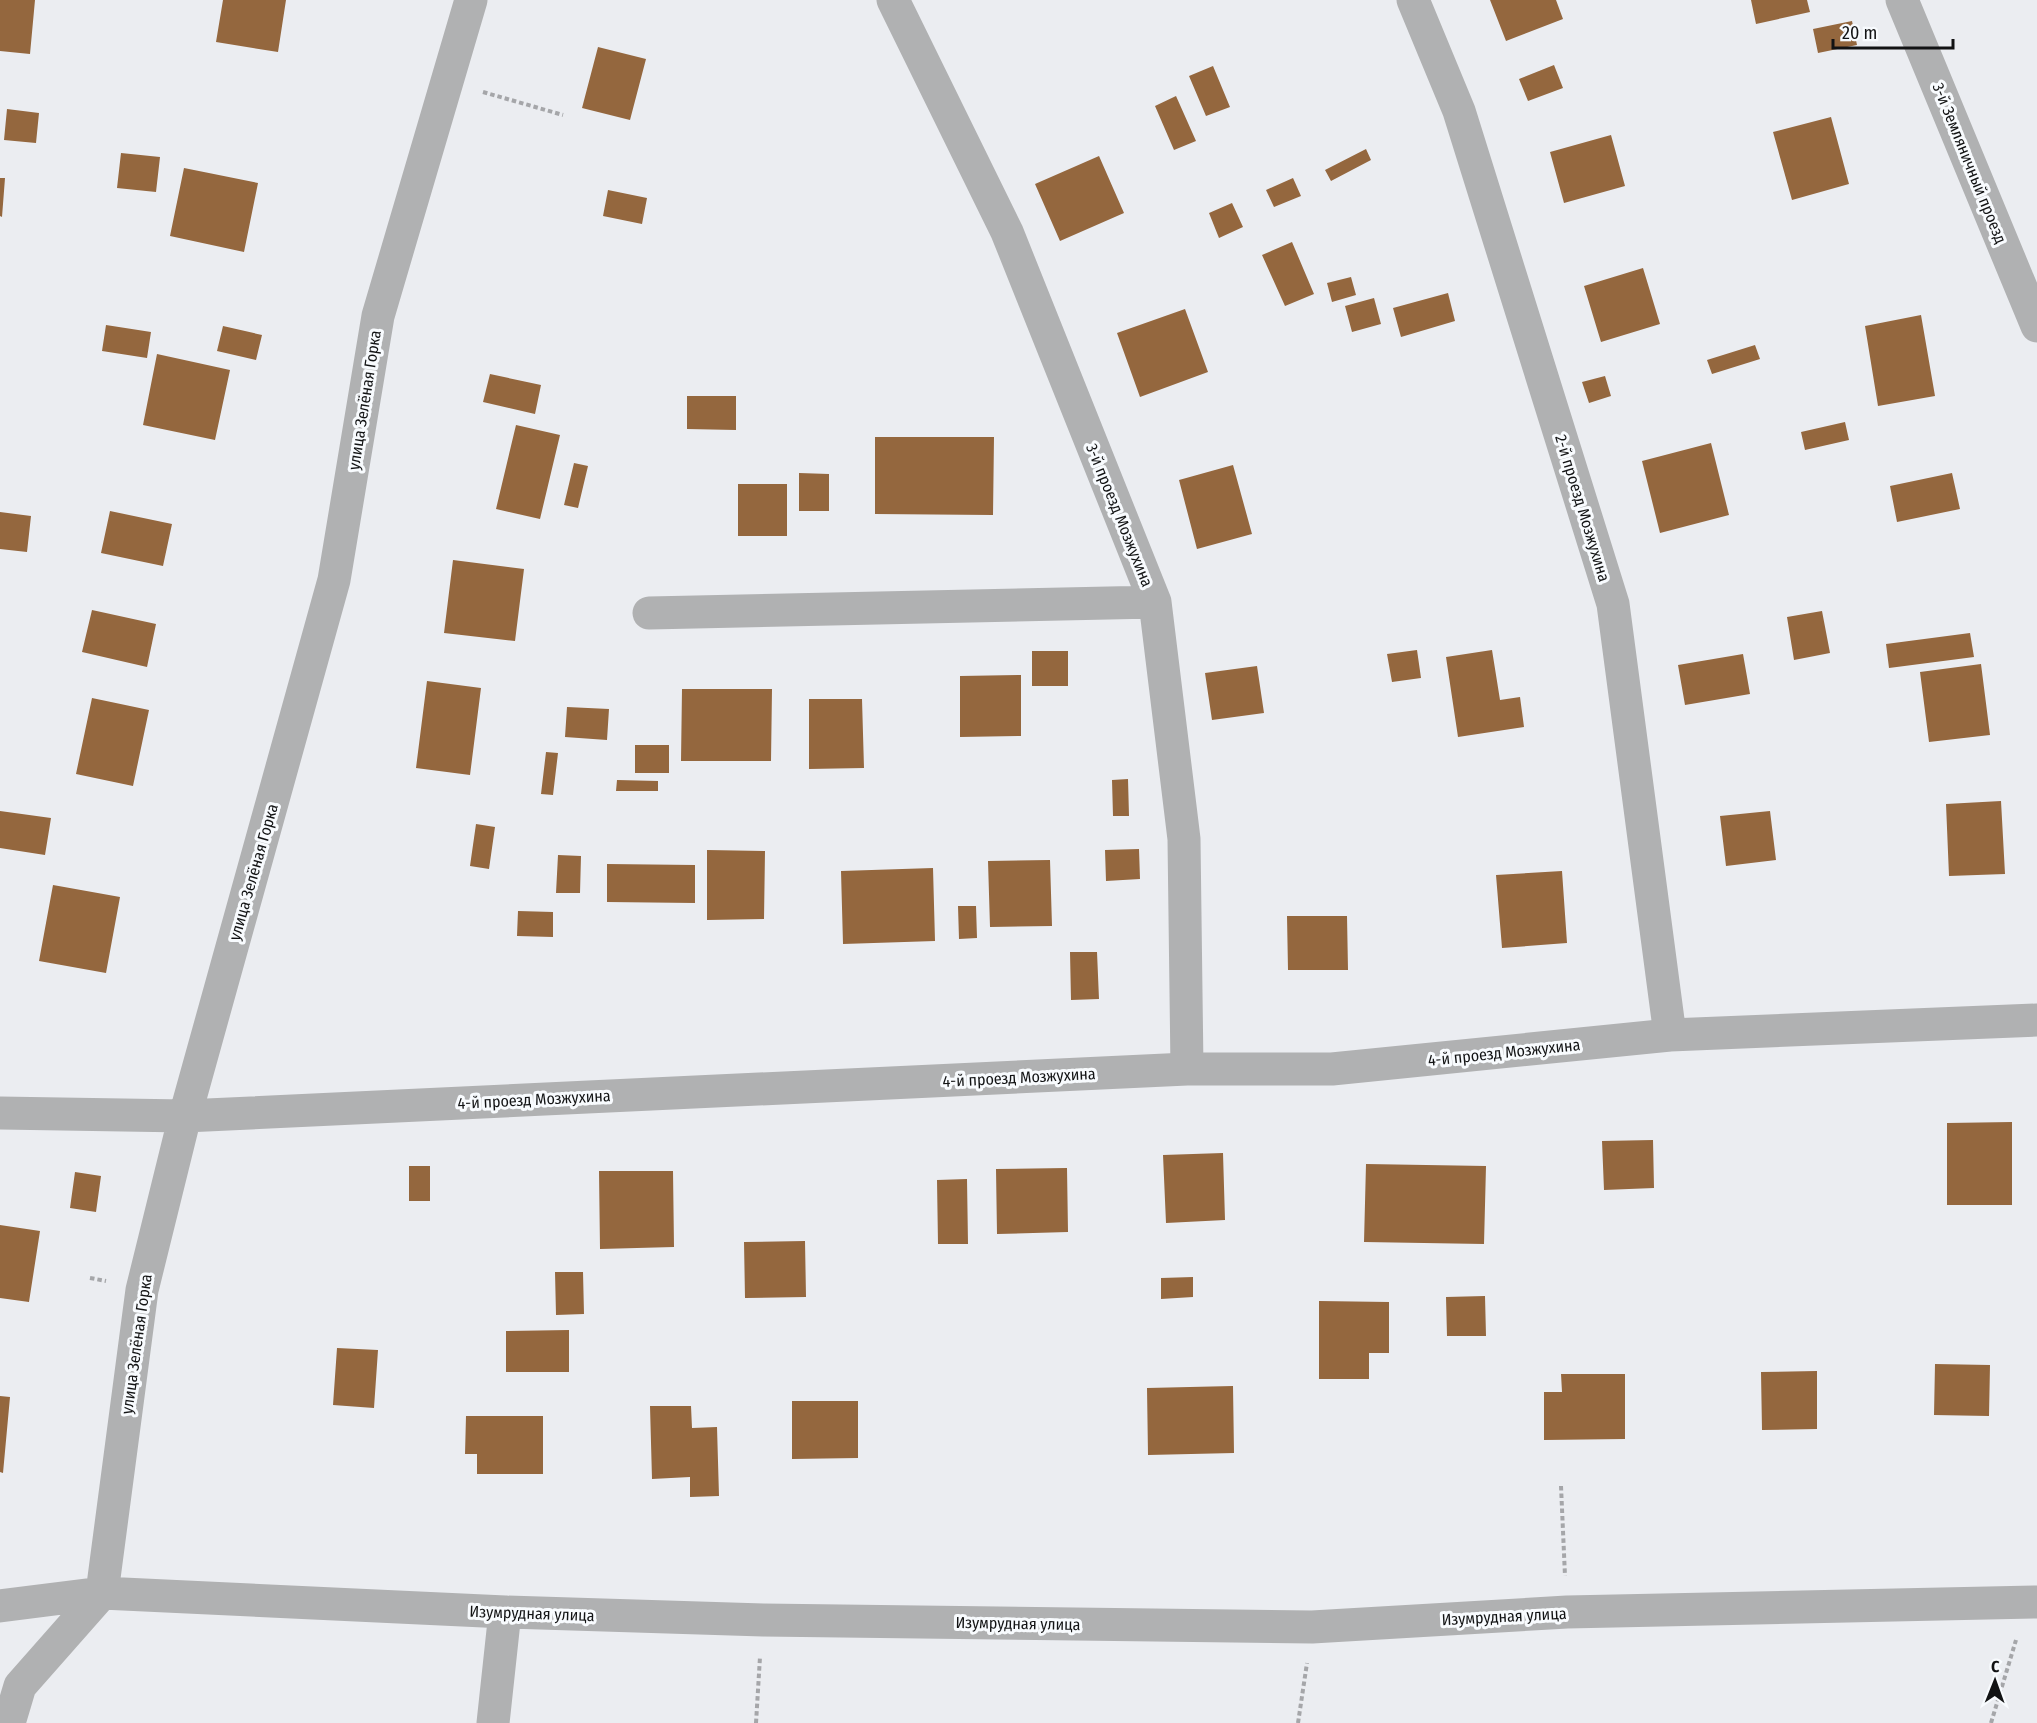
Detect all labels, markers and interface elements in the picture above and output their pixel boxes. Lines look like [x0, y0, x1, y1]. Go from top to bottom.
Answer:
scale bar [1833, 12, 1953, 50]
text: 20 m [1842, 22, 1877, 44]
street label: 3-й Земляничный проезд [1929, 80, 2010, 246]
street label: улица Зелёная Горка [344, 329, 385, 471]
street label: 2-й проезд Мозжухина [1551, 432, 1614, 584]
street label: 3-й проезд Мозжухина [1082, 441, 1157, 590]
street label: улица Зелёная Горка [225, 802, 282, 943]
street label: 4-й проезд Мозжухина [1427, 1035, 1581, 1070]
street label: 4-й проезд Мозжухина [942, 1064, 1096, 1091]
street label: 4-й проезд Мозжухина [457, 1086, 611, 1113]
street label: улица Зелёная Горка [117, 1273, 156, 1415]
street label: Изумрудная улица [469, 1602, 595, 1625]
street label: Изумрудная улица [1441, 1604, 1567, 1629]
street label: Изумрудная улица [955, 1613, 1081, 1634]
north arrow [1965, 1651, 2025, 1711]
text: С [1991, 1657, 2000, 1676]

